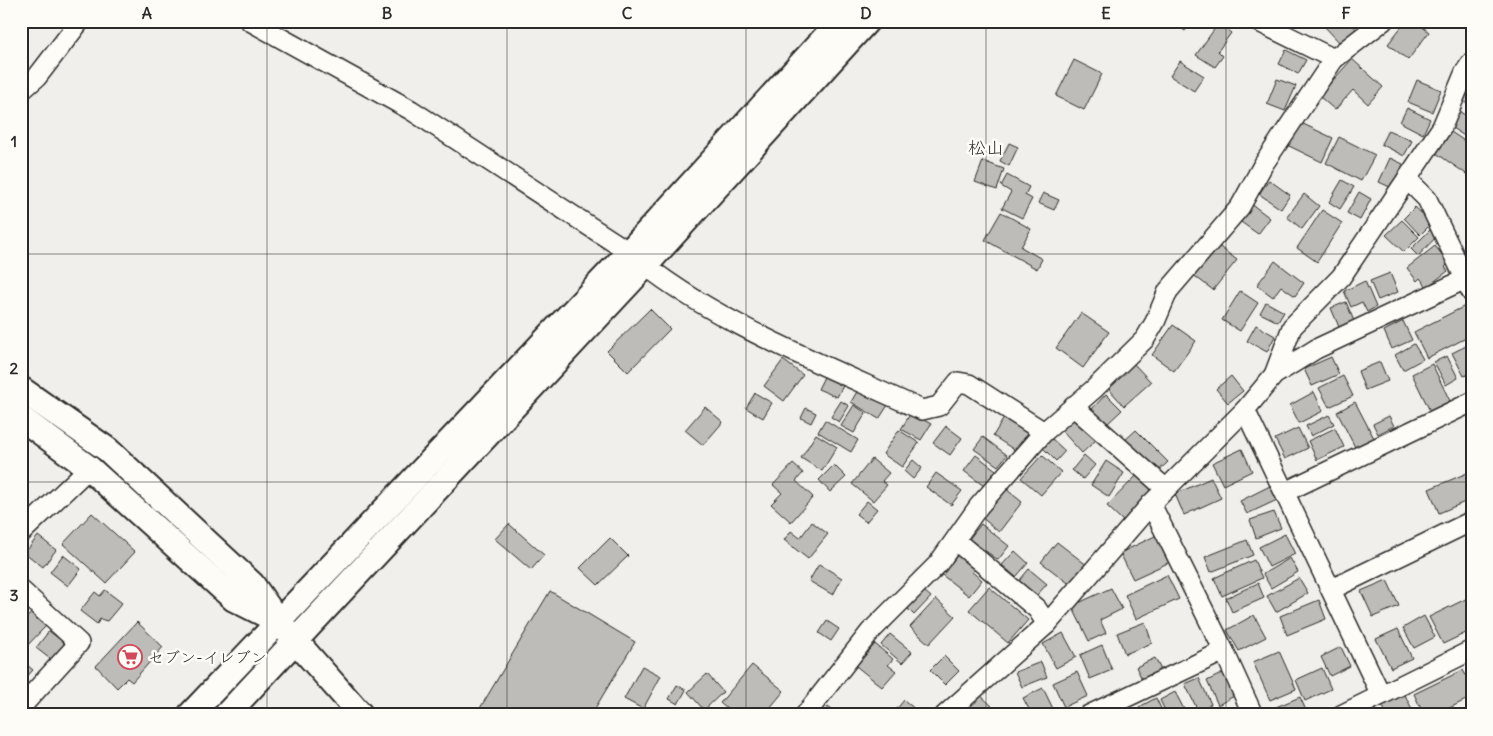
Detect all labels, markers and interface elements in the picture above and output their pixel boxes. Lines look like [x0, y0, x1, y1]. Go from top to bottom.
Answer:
text: A [142, 3, 152, 23]
text: B [382, 3, 393, 23]
text: C [622, 3, 633, 23]
text: D [860, 3, 872, 23]
text: E [1101, 3, 1111, 23]
text: F [1341, 3, 1351, 23]
text: 1 [11, 131, 17, 151]
district label: 松山 [968, 136, 1004, 159]
text: 2 [10, 358, 19, 378]
text: 3 [9, 585, 19, 605]
supermarket icon: セブン-イレブン [117, 644, 143, 670]
place label: セブン-イレブン [148, 647, 267, 667]

